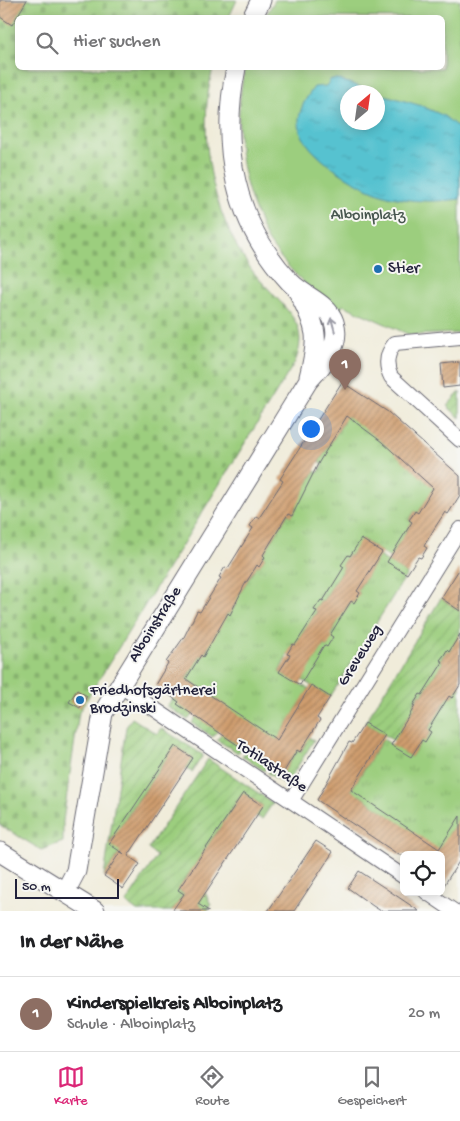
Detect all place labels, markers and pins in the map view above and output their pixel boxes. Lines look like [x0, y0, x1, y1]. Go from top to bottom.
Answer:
place label: Stier [388, 260, 421, 279]
marker: Stier [372, 263, 384, 275]
pin: 1 [329, 349, 361, 390]
place label: Friedhofsgärtnerei Brodzinski [89, 682, 216, 719]
marker: Friedhofsgärtnerei Brodzinski [74, 694, 86, 706]

